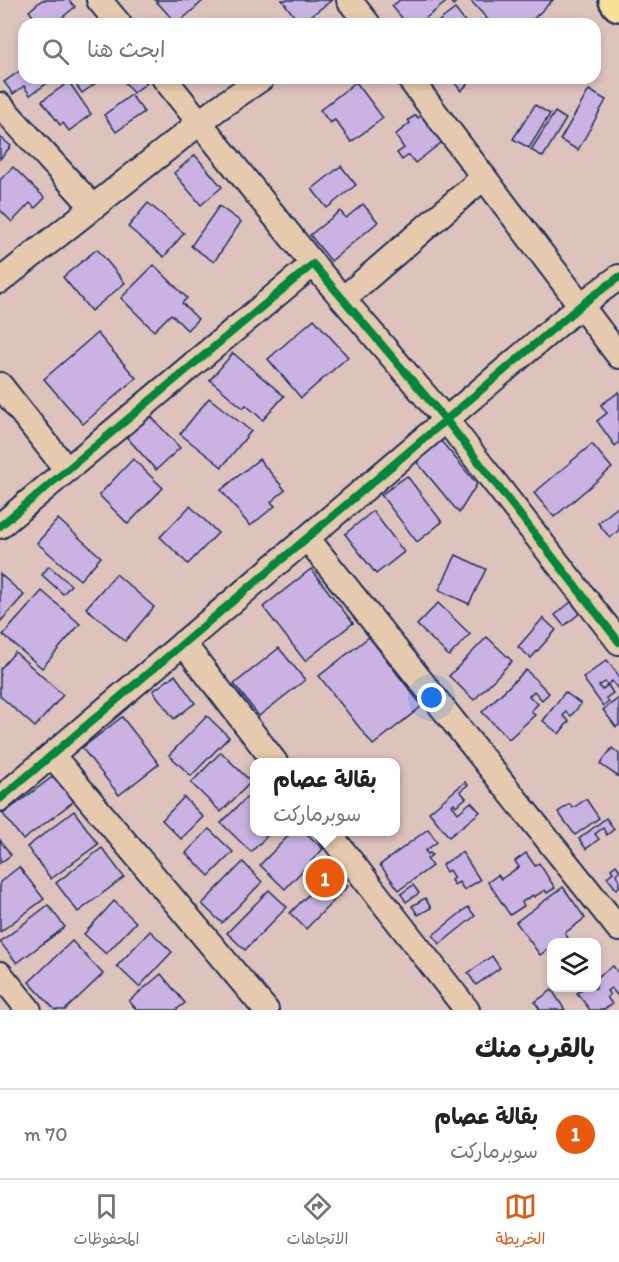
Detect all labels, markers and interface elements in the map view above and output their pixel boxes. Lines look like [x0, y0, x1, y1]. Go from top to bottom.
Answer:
search box [18, 18, 601, 84]
icon: search [39, 35, 72, 68]
text: ابحث هنا [87, 36, 166, 63]
your location [417, 683, 446, 712]
popup [250, 758, 400, 836]
text: بقالة عصام [273, 766, 377, 793]
text: سوبرماركت [273, 802, 361, 826]
pin: 1 [306, 856, 344, 900]
map controls [547, 938, 601, 992]
button: layers [547, 938, 601, 992]
text: بالقرب منك [475, 1032, 595, 1064]
text: بقالة عصام [435, 1103, 538, 1130]
text: 70 m [24, 1122, 68, 1146]
text: 1 [571, 1122, 580, 1146]
text: سوبرماركت [450, 1139, 538, 1163]
tab: المحفوظات [74, 1190, 139, 1253]
tab: الاتجاهات [287, 1190, 348, 1253]
tab: الخريطة [496, 1190, 545, 1253]

